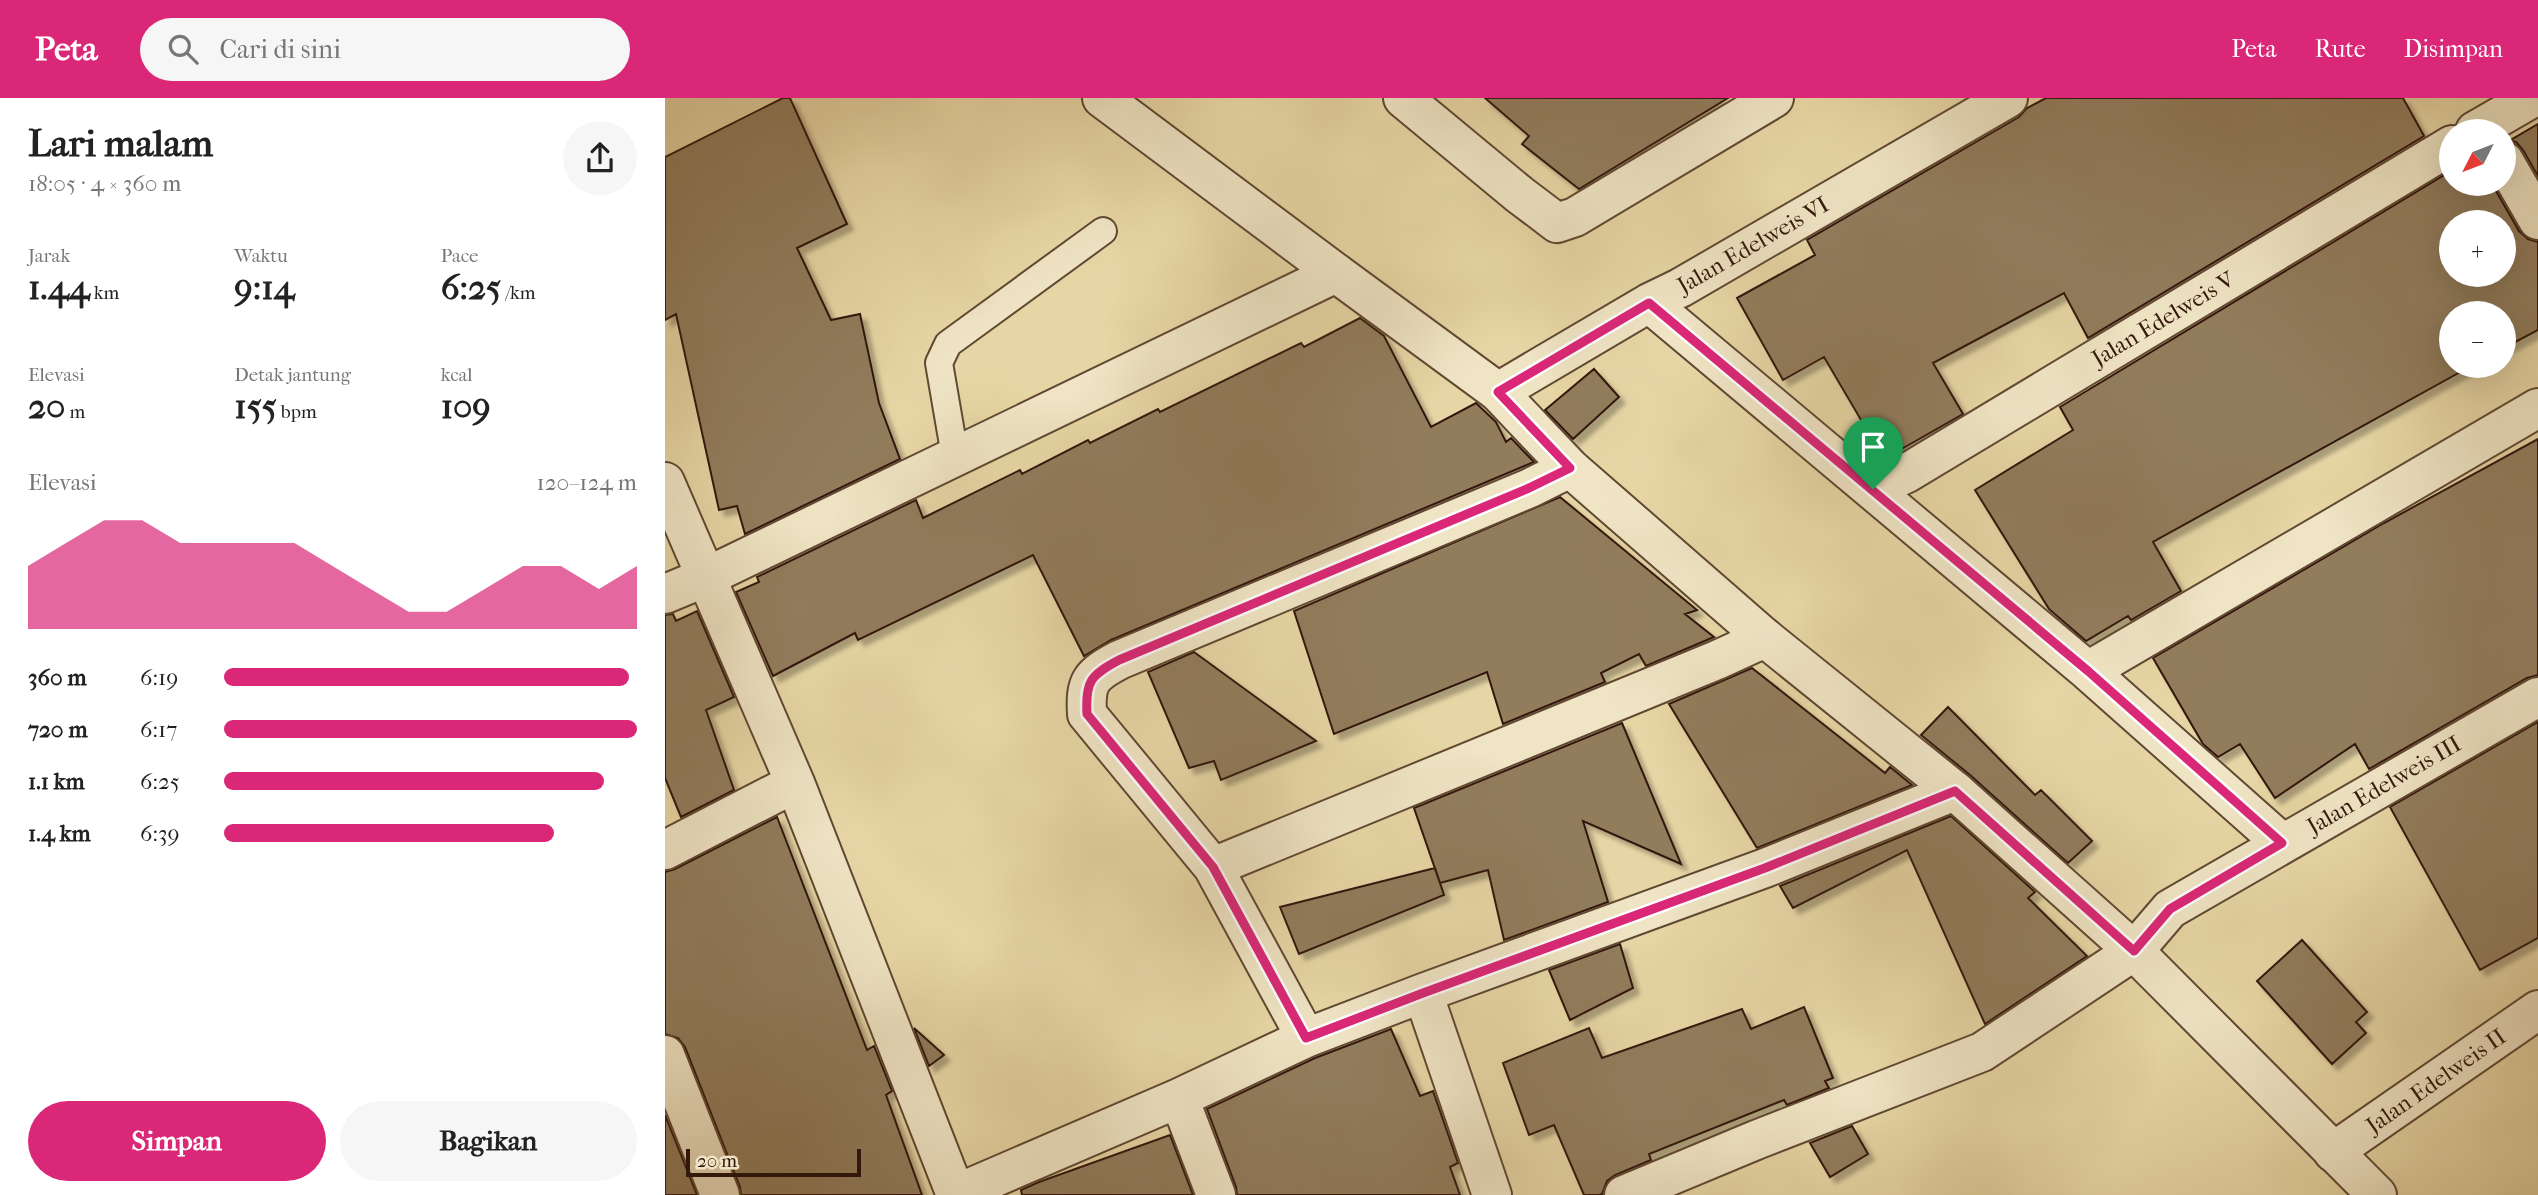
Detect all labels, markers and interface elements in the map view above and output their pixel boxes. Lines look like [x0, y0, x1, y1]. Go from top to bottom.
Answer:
search box [140, 18, 630, 81]
text: Peta [35, 30, 98, 69]
icon: search [164, 30, 202, 68]
text: Cari di sini [220, 34, 341, 65]
text: Peta [2231, 35, 2277, 63]
text: Rute [2315, 35, 2366, 63]
text: Disimpan [2404, 35, 2503, 63]
north arrow [2439, 119, 2517, 196]
map controls [2439, 119, 2516, 378]
text: Lari malam [28, 121, 213, 166]
button: share [563, 121, 637, 195]
text: 18:05 · 4 × 360 m [28, 170, 181, 197]
street label: Jalan Edelweis VI [1671, 191, 1834, 300]
button: + [2439, 210, 2516, 287]
text: Jarak [28, 245, 70, 267]
text: Waktu [234, 245, 288, 267]
text: Pace [441, 245, 479, 267]
street label: Jalan Edelweis V [2085, 265, 2240, 373]
text: 1.44 [28, 267, 90, 308]
text: 9:14 [234, 267, 294, 308]
text: 6:25 [441, 267, 501, 308]
text: km [90, 282, 119, 304]
text: /km [501, 282, 536, 304]
button: − [2439, 301, 2516, 378]
text: Elevasi [28, 364, 85, 386]
text: Detak jantung [234, 364, 351, 386]
text: kcal [441, 364, 473, 386]
text: 20 [28, 386, 65, 427]
text: 155 [234, 386, 277, 427]
text: 109 [441, 386, 491, 427]
text: m [65, 401, 85, 423]
text: bpm [277, 401, 317, 423]
pin [1843, 417, 1903, 489]
icon: arrive [1854, 428, 1892, 466]
text: Elevasi [28, 469, 97, 496]
text: 120–124 m [537, 469, 637, 496]
text: 360 m [28, 664, 87, 691]
text: 6:19 [140, 664, 178, 691]
text: 720 m [28, 716, 88, 743]
text: 6:17 [140, 716, 177, 743]
street label: Jalan Edelweis III [2301, 730, 2466, 841]
text: 1.1 km [28, 768, 85, 795]
text: 6:25 [140, 768, 180, 795]
text: 1.4 km [28, 820, 91, 847]
text: 6:39 [140, 820, 180, 847]
street label: Jalan Edelweis II [2359, 1023, 2511, 1140]
button: Simpan [28, 1101, 326, 1181]
button: Bagikan [340, 1101, 637, 1181]
scale bar [686, 1146, 861, 1178]
text: 20 m [697, 1150, 737, 1172]

